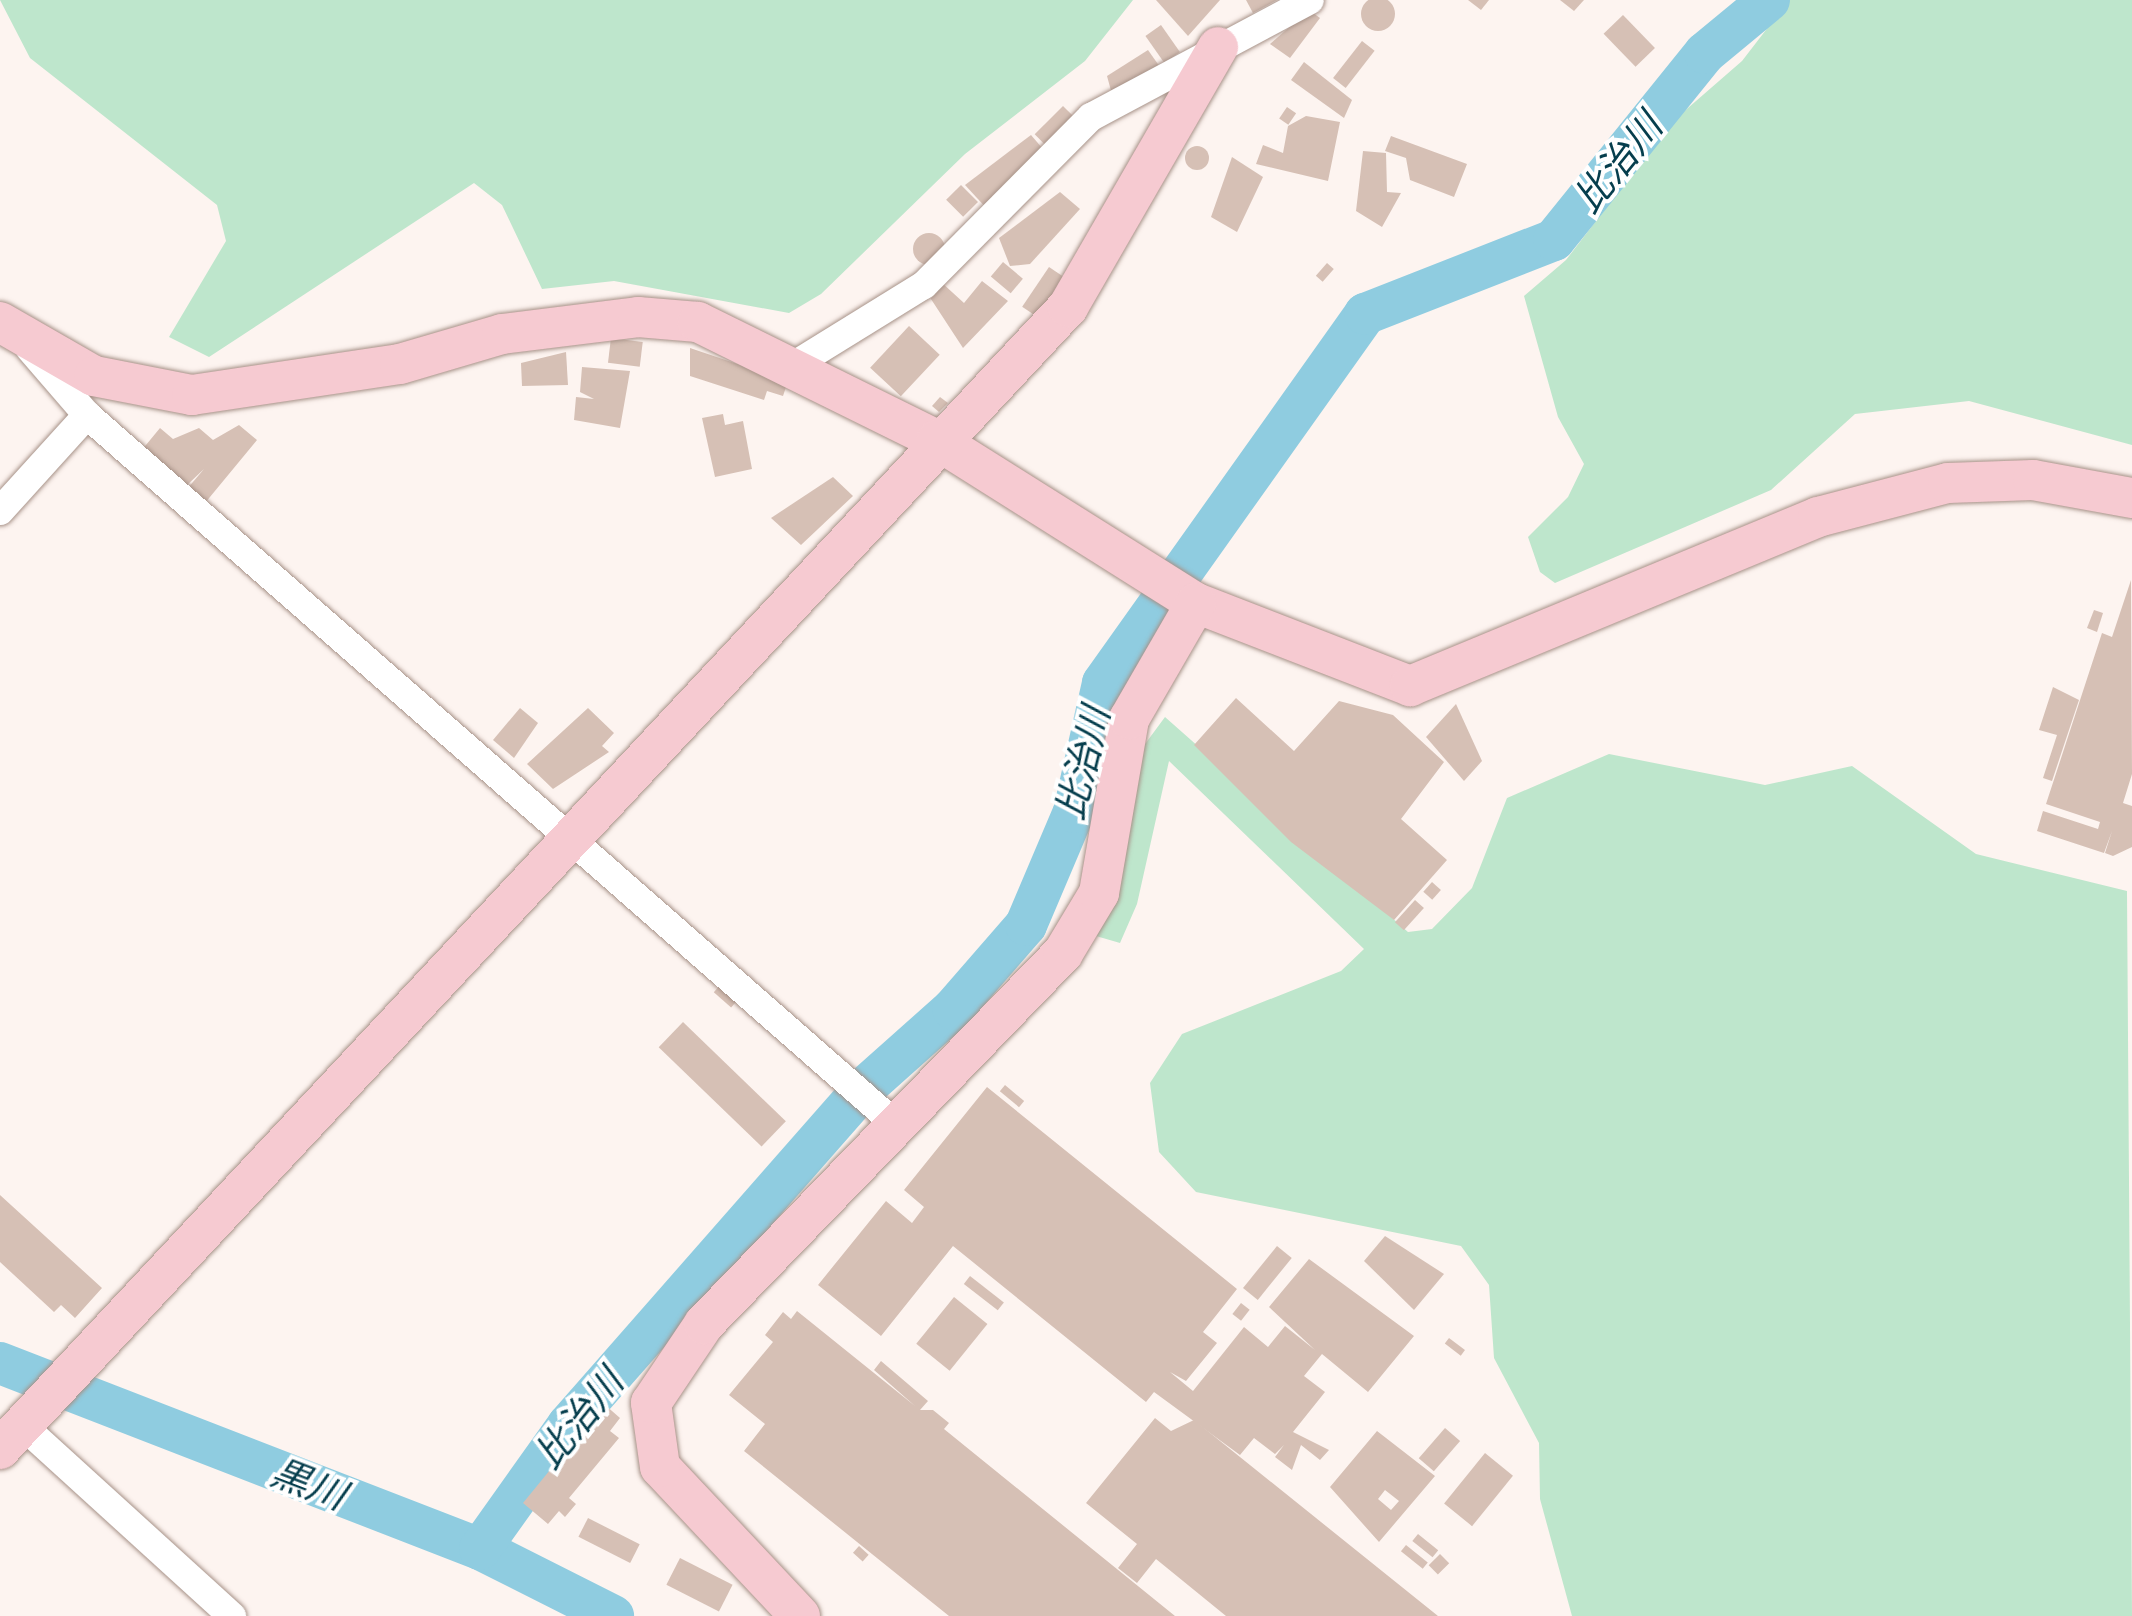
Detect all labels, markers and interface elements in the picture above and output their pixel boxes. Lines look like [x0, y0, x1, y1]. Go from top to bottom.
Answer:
water label: 比治川 [1563, 103, 1671, 221]
water label: 比治川 [1046, 702, 1118, 824]
water label: 比治川 [524, 1359, 632, 1477]
water label: 黒川 [265, 1448, 353, 1518]

